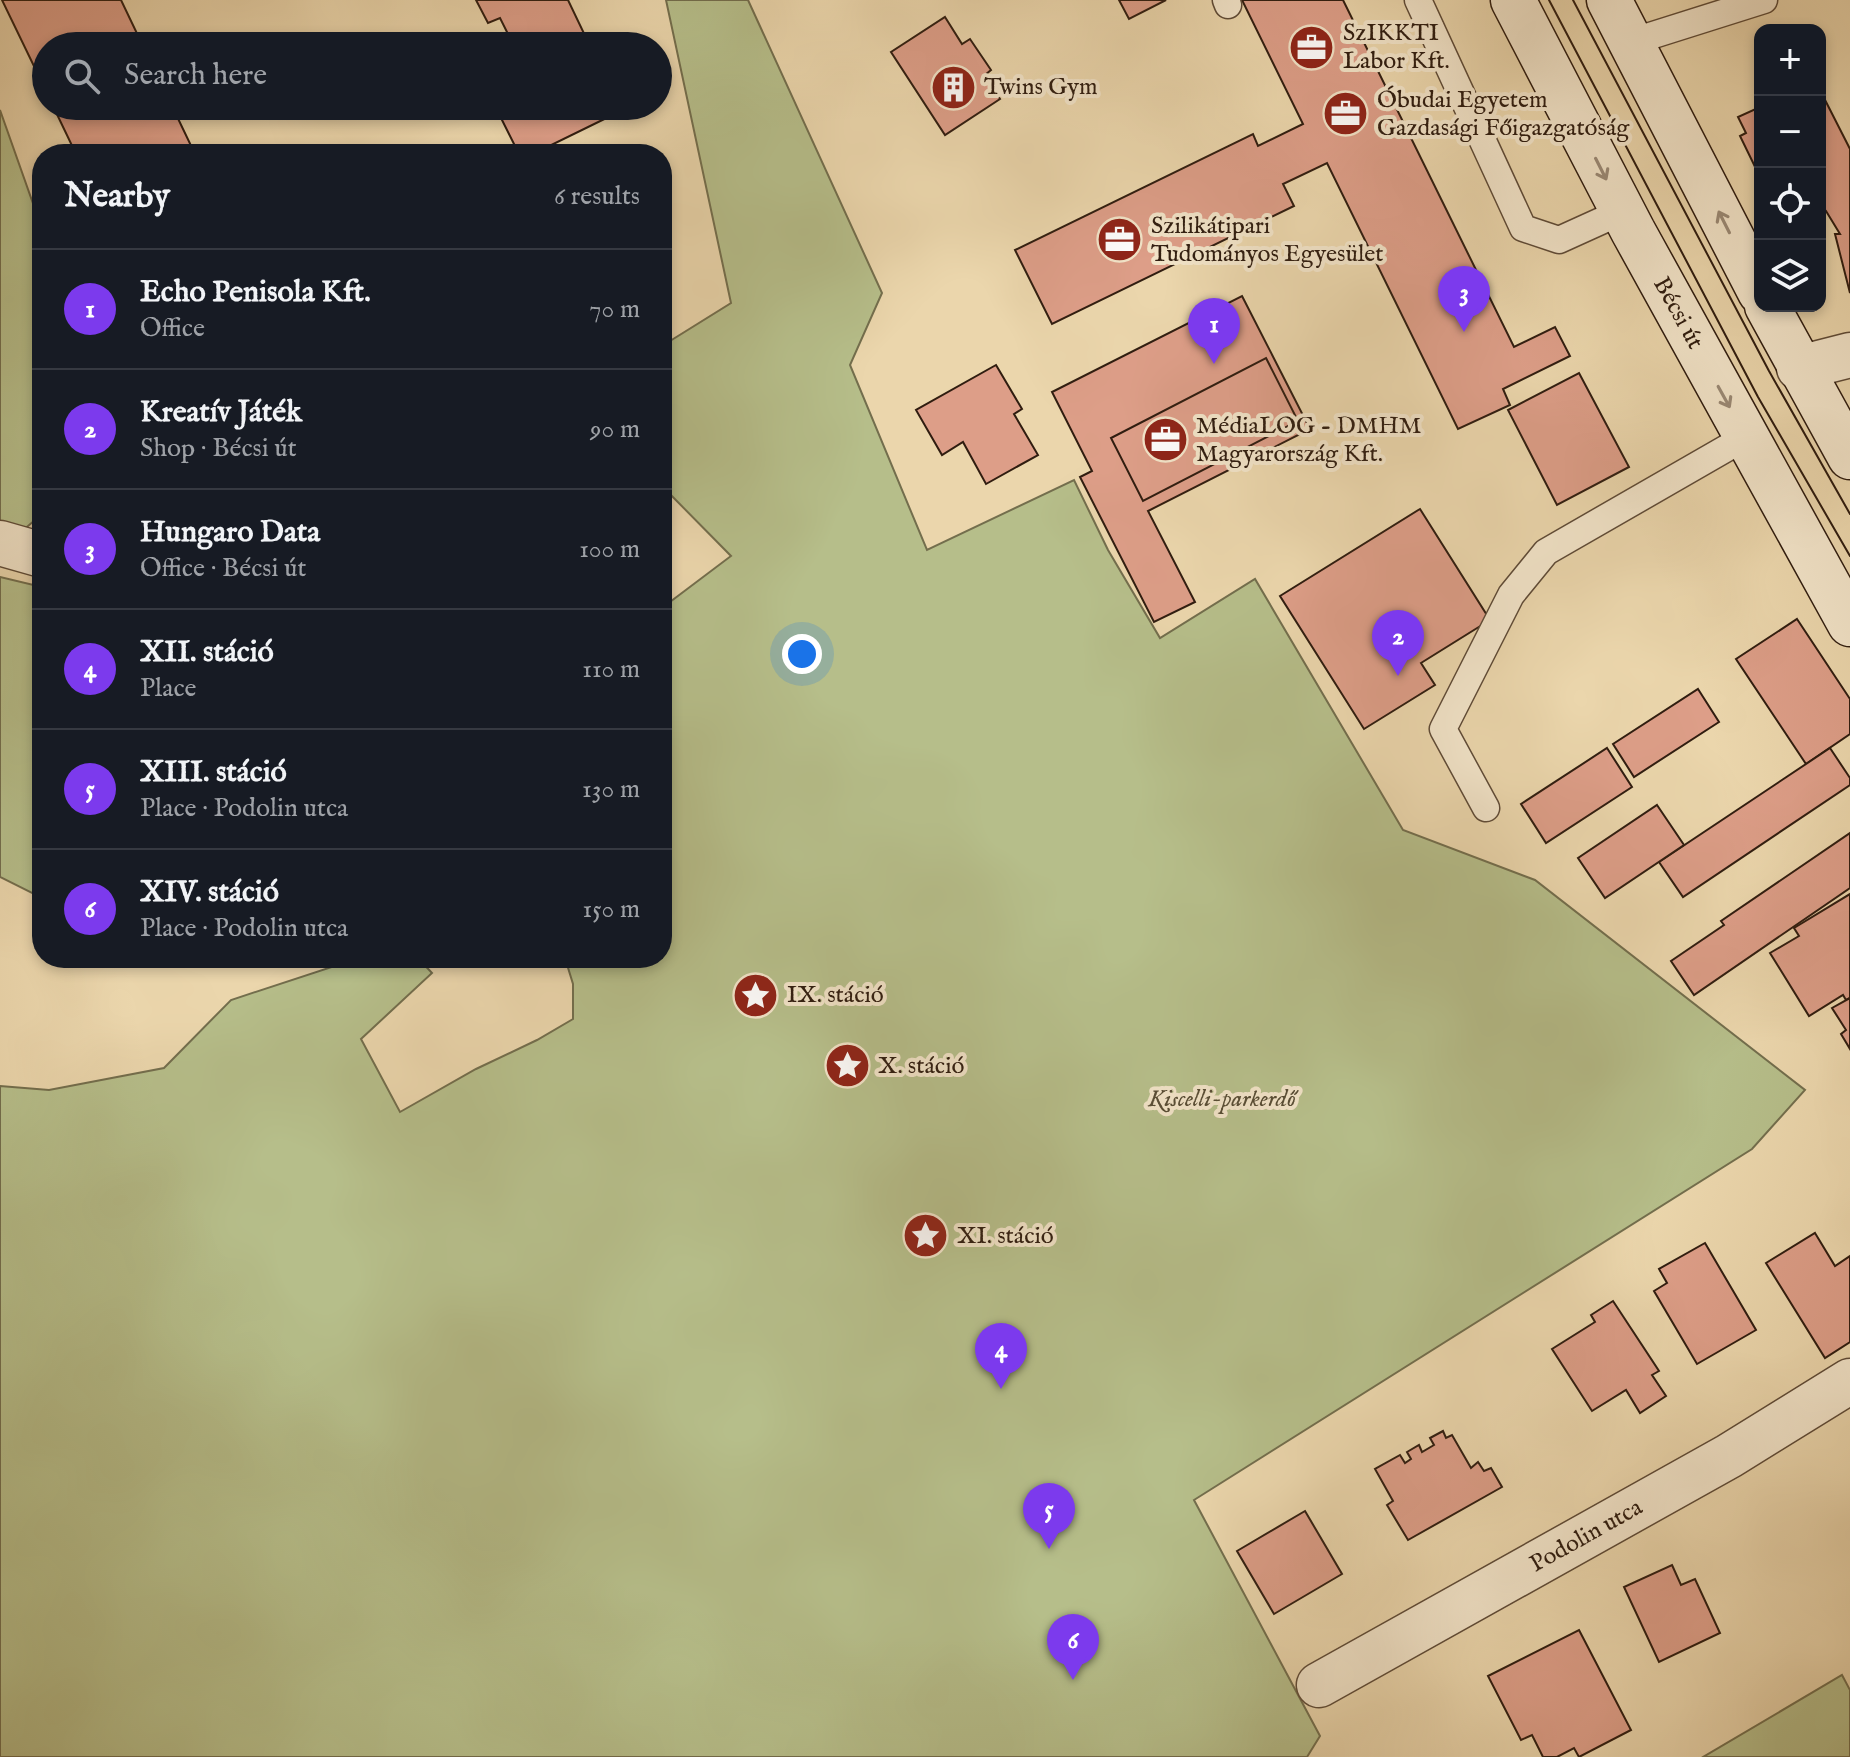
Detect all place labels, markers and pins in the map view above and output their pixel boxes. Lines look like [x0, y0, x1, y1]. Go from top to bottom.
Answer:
place label: SzIKKTI Labor Kft. [1343, 18, 1450, 77]
office icon: SzIKKTI Labor Kft. [1288, 23, 1336, 71]
building icon: Twins Gym [929, 63, 977, 111]
place label: Twins Gym [984, 72, 1098, 103]
place label: Óbudai Egyetem Gazdasági Főigazgatóság [1377, 85, 1630, 144]
office icon: Óbudai Egyetem Gazdasági Főigazgatóság [1322, 90, 1370, 138]
place label: Szilikátipari Tudományos Egyesület [1151, 211, 1384, 270]
office icon: Szilikátipari Tudományos Egyesület [1096, 216, 1144, 264]
pin: 3 [1438, 266, 1490, 332]
pin: 1 [1188, 298, 1240, 364]
place label: MédiaLOG - DMHM Magyarország Kft. [1196, 411, 1421, 470]
office icon: MédiaLOG - DMHM Magyarország Kft. [1141, 416, 1189, 464]
pin: 2 [1372, 610, 1424, 676]
place icon: IX. stáció [732, 971, 780, 1019]
place label: IX. stáció [787, 980, 884, 1011]
place icon: X. stáció [823, 1042, 871, 1090]
place label: X. stáció [878, 1051, 964, 1082]
place icon: XI. stáció [902, 1212, 950, 1260]
place label: XI. stáció [957, 1221, 1054, 1252]
pin: 4 [975, 1323, 1027, 1389]
pin: 5 [1023, 1483, 1075, 1549]
pin: 6 [1047, 1614, 1099, 1680]

